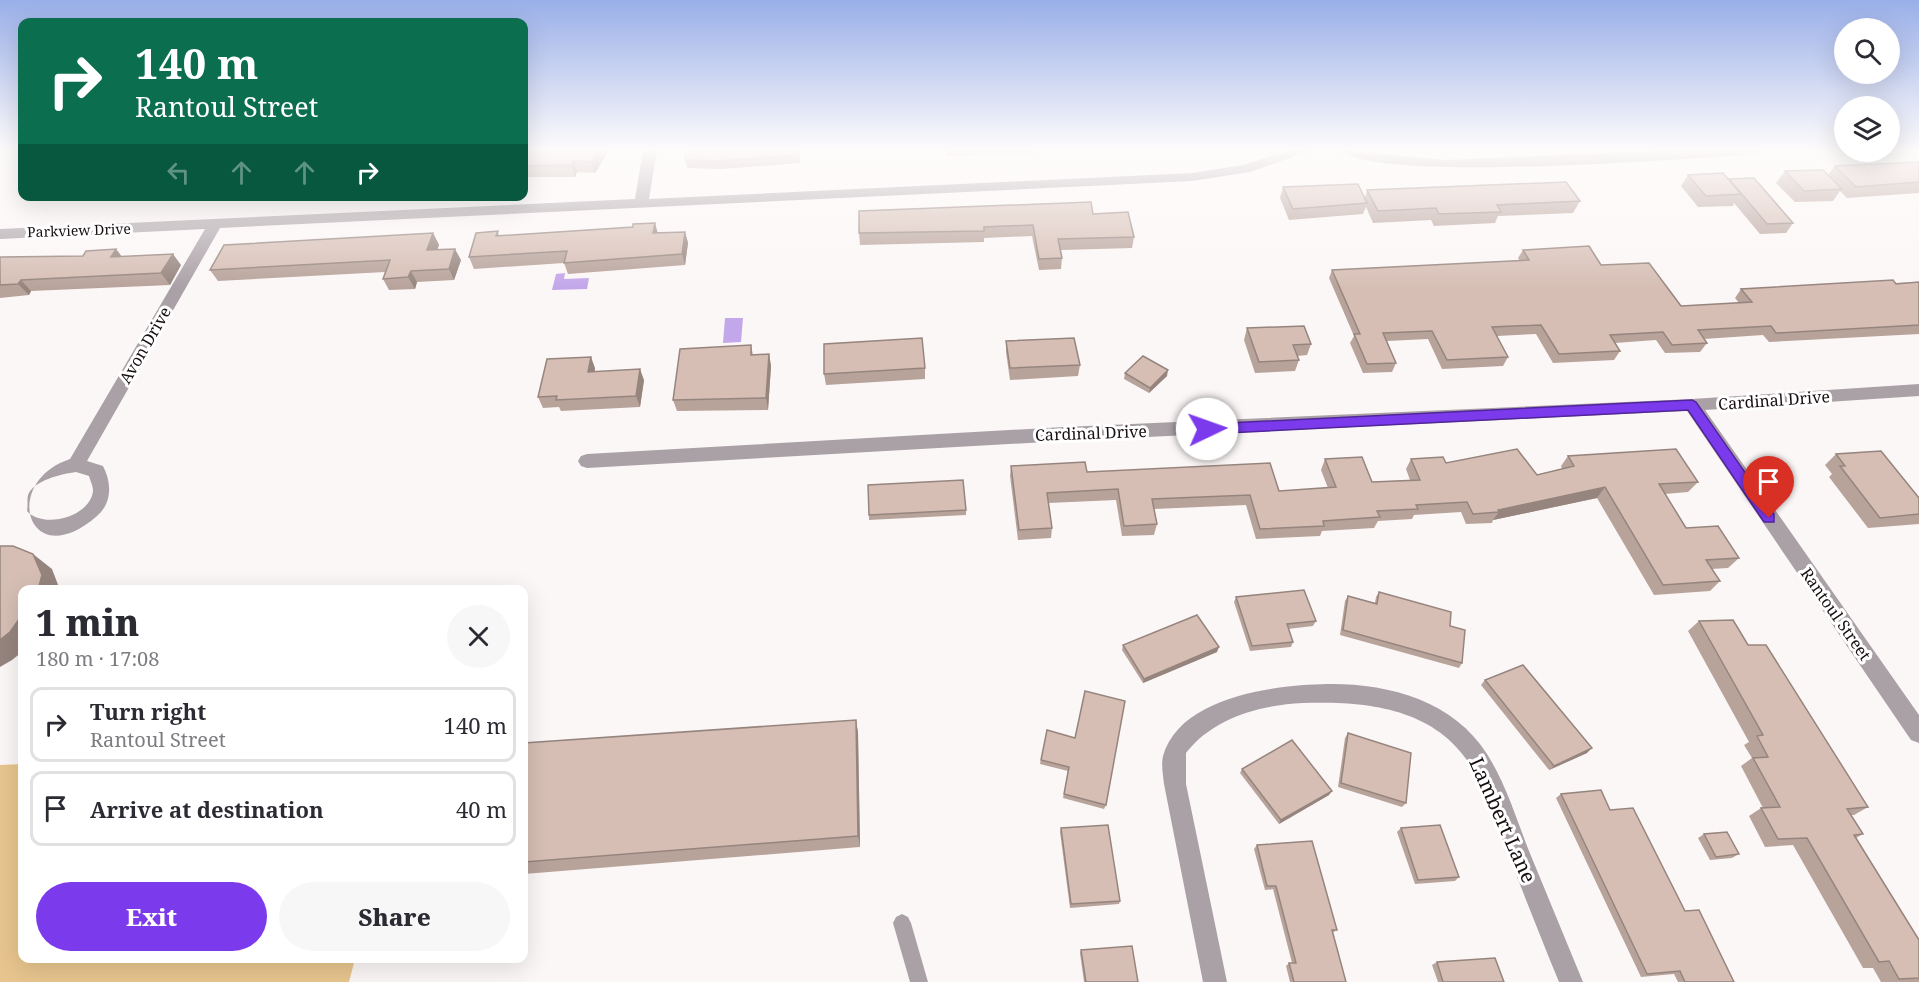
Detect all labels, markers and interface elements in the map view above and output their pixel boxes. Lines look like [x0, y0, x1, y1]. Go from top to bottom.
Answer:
map controls [1834, 18, 1900, 162]
button: search [1834, 18, 1900, 84]
text: 140 m [135, 34, 259, 91]
icon: right [36, 42, 114, 120]
text: Rantoul Street [135, 88, 318, 125]
button: layers [1834, 96, 1900, 162]
icon: left [162, 156, 195, 189]
icon: ahead [225, 156, 258, 189]
icon: ahead [288, 156, 321, 189]
icon: right [351, 156, 384, 189]
street label: Parkview Drive [27, 219, 131, 241]
street label: Avon Drive [114, 303, 176, 387]
street label: Cardinal Drive [1717, 385, 1831, 415]
position arrow [1175, 397, 1239, 461]
street label: Cardinal Drive [1035, 420, 1147, 446]
pin [1743, 456, 1794, 518]
icon: arrive [1752, 465, 1785, 498]
street label: Rantoul Street [1796, 563, 1876, 665]
text: 1 min [36, 598, 139, 647]
button: close [447, 605, 510, 668]
text: 180 m · 17:08 [36, 645, 159, 672]
text: Turn right [90, 696, 206, 726]
icon: right [39, 708, 72, 741]
text: 140 m [444, 710, 507, 740]
text: Rantoul Street [90, 726, 226, 753]
street label: Lambert Lane [1463, 753, 1543, 887]
icon: arrive [39, 792, 72, 825]
text: Arrive at destination [90, 794, 324, 824]
text: 40 m [456, 794, 507, 824]
button: Exit [36, 882, 267, 951]
button: Share [279, 882, 510, 951]

